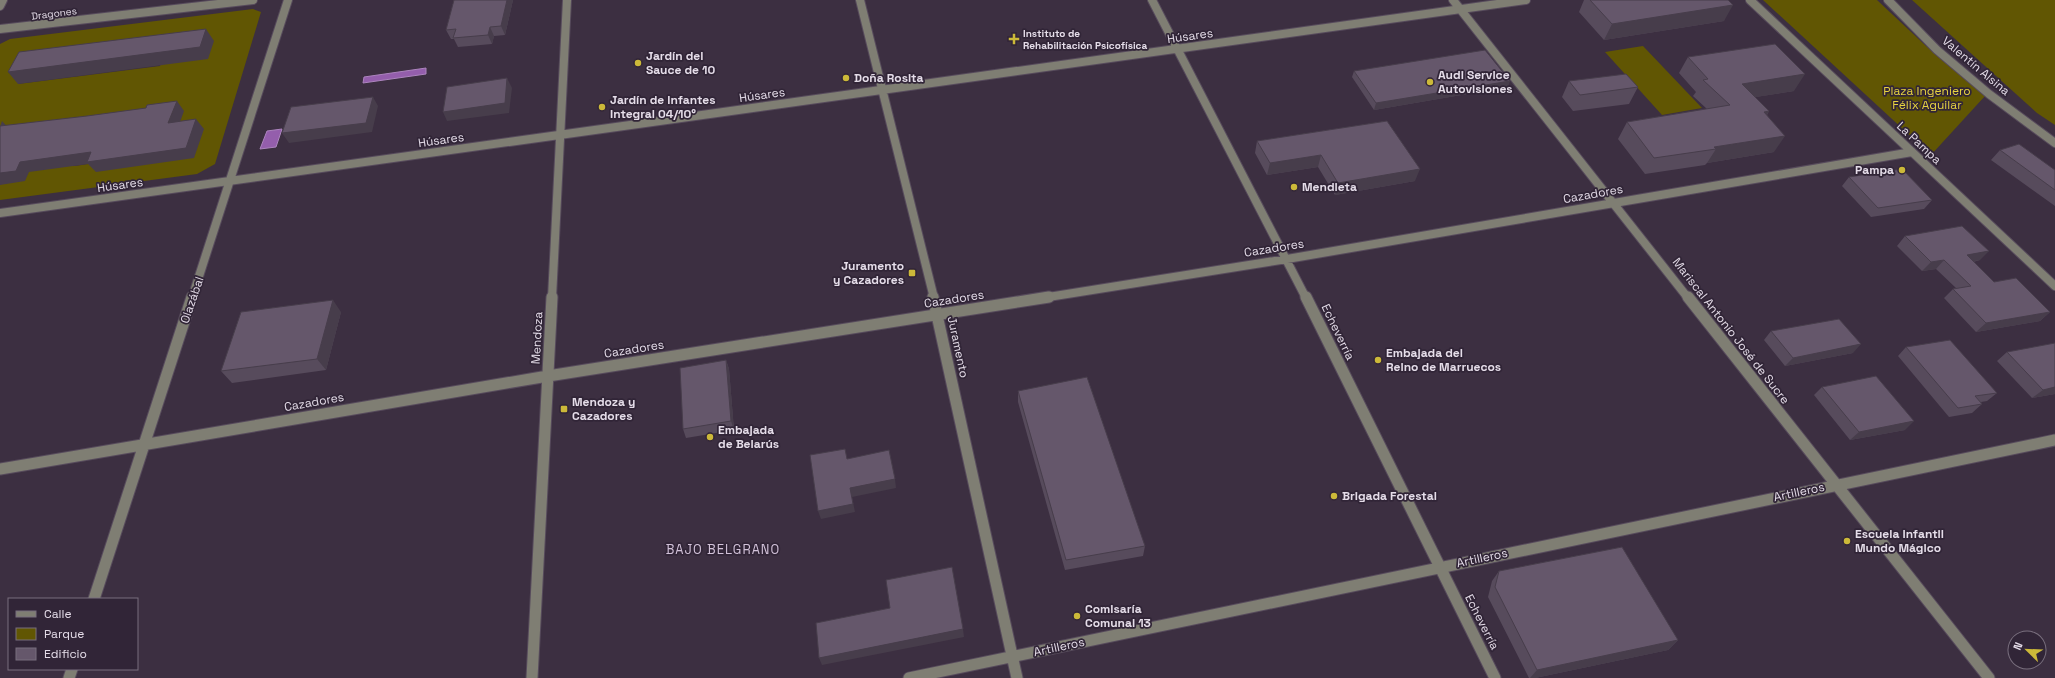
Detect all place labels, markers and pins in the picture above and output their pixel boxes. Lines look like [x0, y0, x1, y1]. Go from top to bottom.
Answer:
place label: Instituto de Rehabilitación Psicofísica [1023, 27, 1147, 52]
marker: Instituto de Rehabilitación Psicofísica [1008, 33, 1020, 45]
place label: Jardín del Sauce de 10 [646, 48, 715, 78]
marker: Jardín del Sauce de 10 [633, 58, 643, 68]
place label: Audi Service Autovisiones [1438, 67, 1513, 97]
place label: Doña Rosita [854, 70, 924, 86]
marker: Doña Rosita [841, 73, 851, 83]
marker: Audi Service Autovisiones [1425, 77, 1435, 87]
place label: Jardín de Infantes Integral 04/10° [610, 92, 715, 122]
marker: Jardín de Infantes Integral 04/10° [597, 102, 607, 112]
place label: Pampa [1855, 162, 1894, 178]
marker: Pampa [1897, 165, 1907, 175]
place label: Mendieta [1302, 179, 1357, 195]
marker: Mendieta [1289, 182, 1299, 192]
place label: Juramento y Cazadores [833, 258, 904, 288]
marker: Juramento y Cazadores [907, 268, 917, 278]
place label: Embajada del Reino de Marruecos [1386, 345, 1501, 375]
marker: Embajada del Reino de Marruecos [1373, 355, 1383, 365]
place label: Mendoza y Cazadores [572, 394, 635, 424]
marker: Mendoza y Cazadores [559, 404, 569, 414]
place label: Embajada de Belarús [718, 422, 779, 452]
marker: Embajada de Belarús [705, 432, 715, 442]
place label: Brigada Forestal [1342, 488, 1437, 504]
marker: Brigada Forestal [1329, 491, 1339, 501]
place label: Escuela Infantil Mundo Mágico [1855, 526, 1944, 556]
marker: Escuela Infantil Mundo Mágico [1842, 536, 1852, 546]
place label: Comisaría Comunal 13 [1085, 601, 1151, 631]
marker: Comisaría Comunal 13 [1072, 611, 1082, 621]

